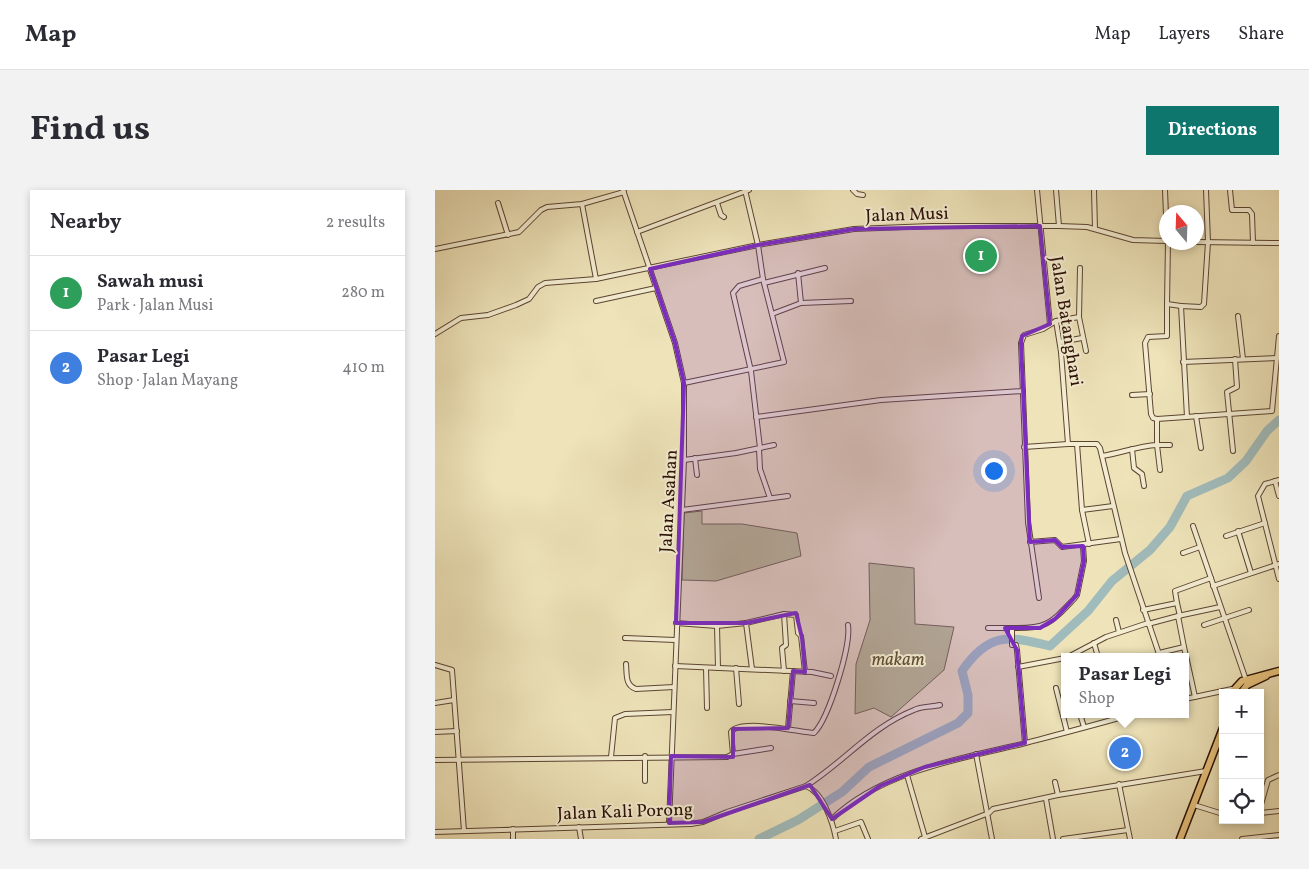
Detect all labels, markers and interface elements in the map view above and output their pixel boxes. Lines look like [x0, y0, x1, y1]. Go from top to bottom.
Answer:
text: Map [25, 18, 76, 52]
text: Map [1094, 22, 1130, 47]
text: Layers [1158, 22, 1210, 47]
text: Share [1238, 22, 1284, 47]
text: Find us [30, 106, 150, 154]
button: Directions [1146, 106, 1279, 155]
street label: Jalan Musi [865, 202, 949, 229]
north arrow [1159, 205, 1204, 250]
text: Nearby [50, 208, 121, 237]
text: 2 results [326, 212, 385, 234]
pin: 1 [965, 237, 997, 275]
street label: Jalan Batanghari [1043, 254, 1088, 388]
text: Sawah musi [97, 269, 204, 295]
text: 1 [63, 282, 69, 304]
text: 280 m [341, 282, 385, 304]
text: Park · Jalan Musi [97, 295, 213, 317]
text: Pasar Legi [97, 344, 190, 370]
text: 2 [62, 357, 70, 379]
text: 410 m [342, 357, 385, 379]
text: Shop · Jalan Mayang [97, 370, 238, 392]
street label: Jalan Asahan [654, 449, 685, 553]
your location [981, 458, 1007, 484]
park label: makam [871, 648, 925, 673]
popup [1061, 653, 1189, 718]
text: Pasar Legi [1079, 662, 1171, 688]
text: Shop [1079, 688, 1115, 710]
map controls [1219, 689, 1264, 824]
button: + [1219, 689, 1264, 734]
pin: 2 [1109, 734, 1141, 772]
button: − [1219, 734, 1264, 779]
button: locate [1219, 779, 1264, 824]
street label: Jalan Kali Porong [557, 798, 693, 827]

